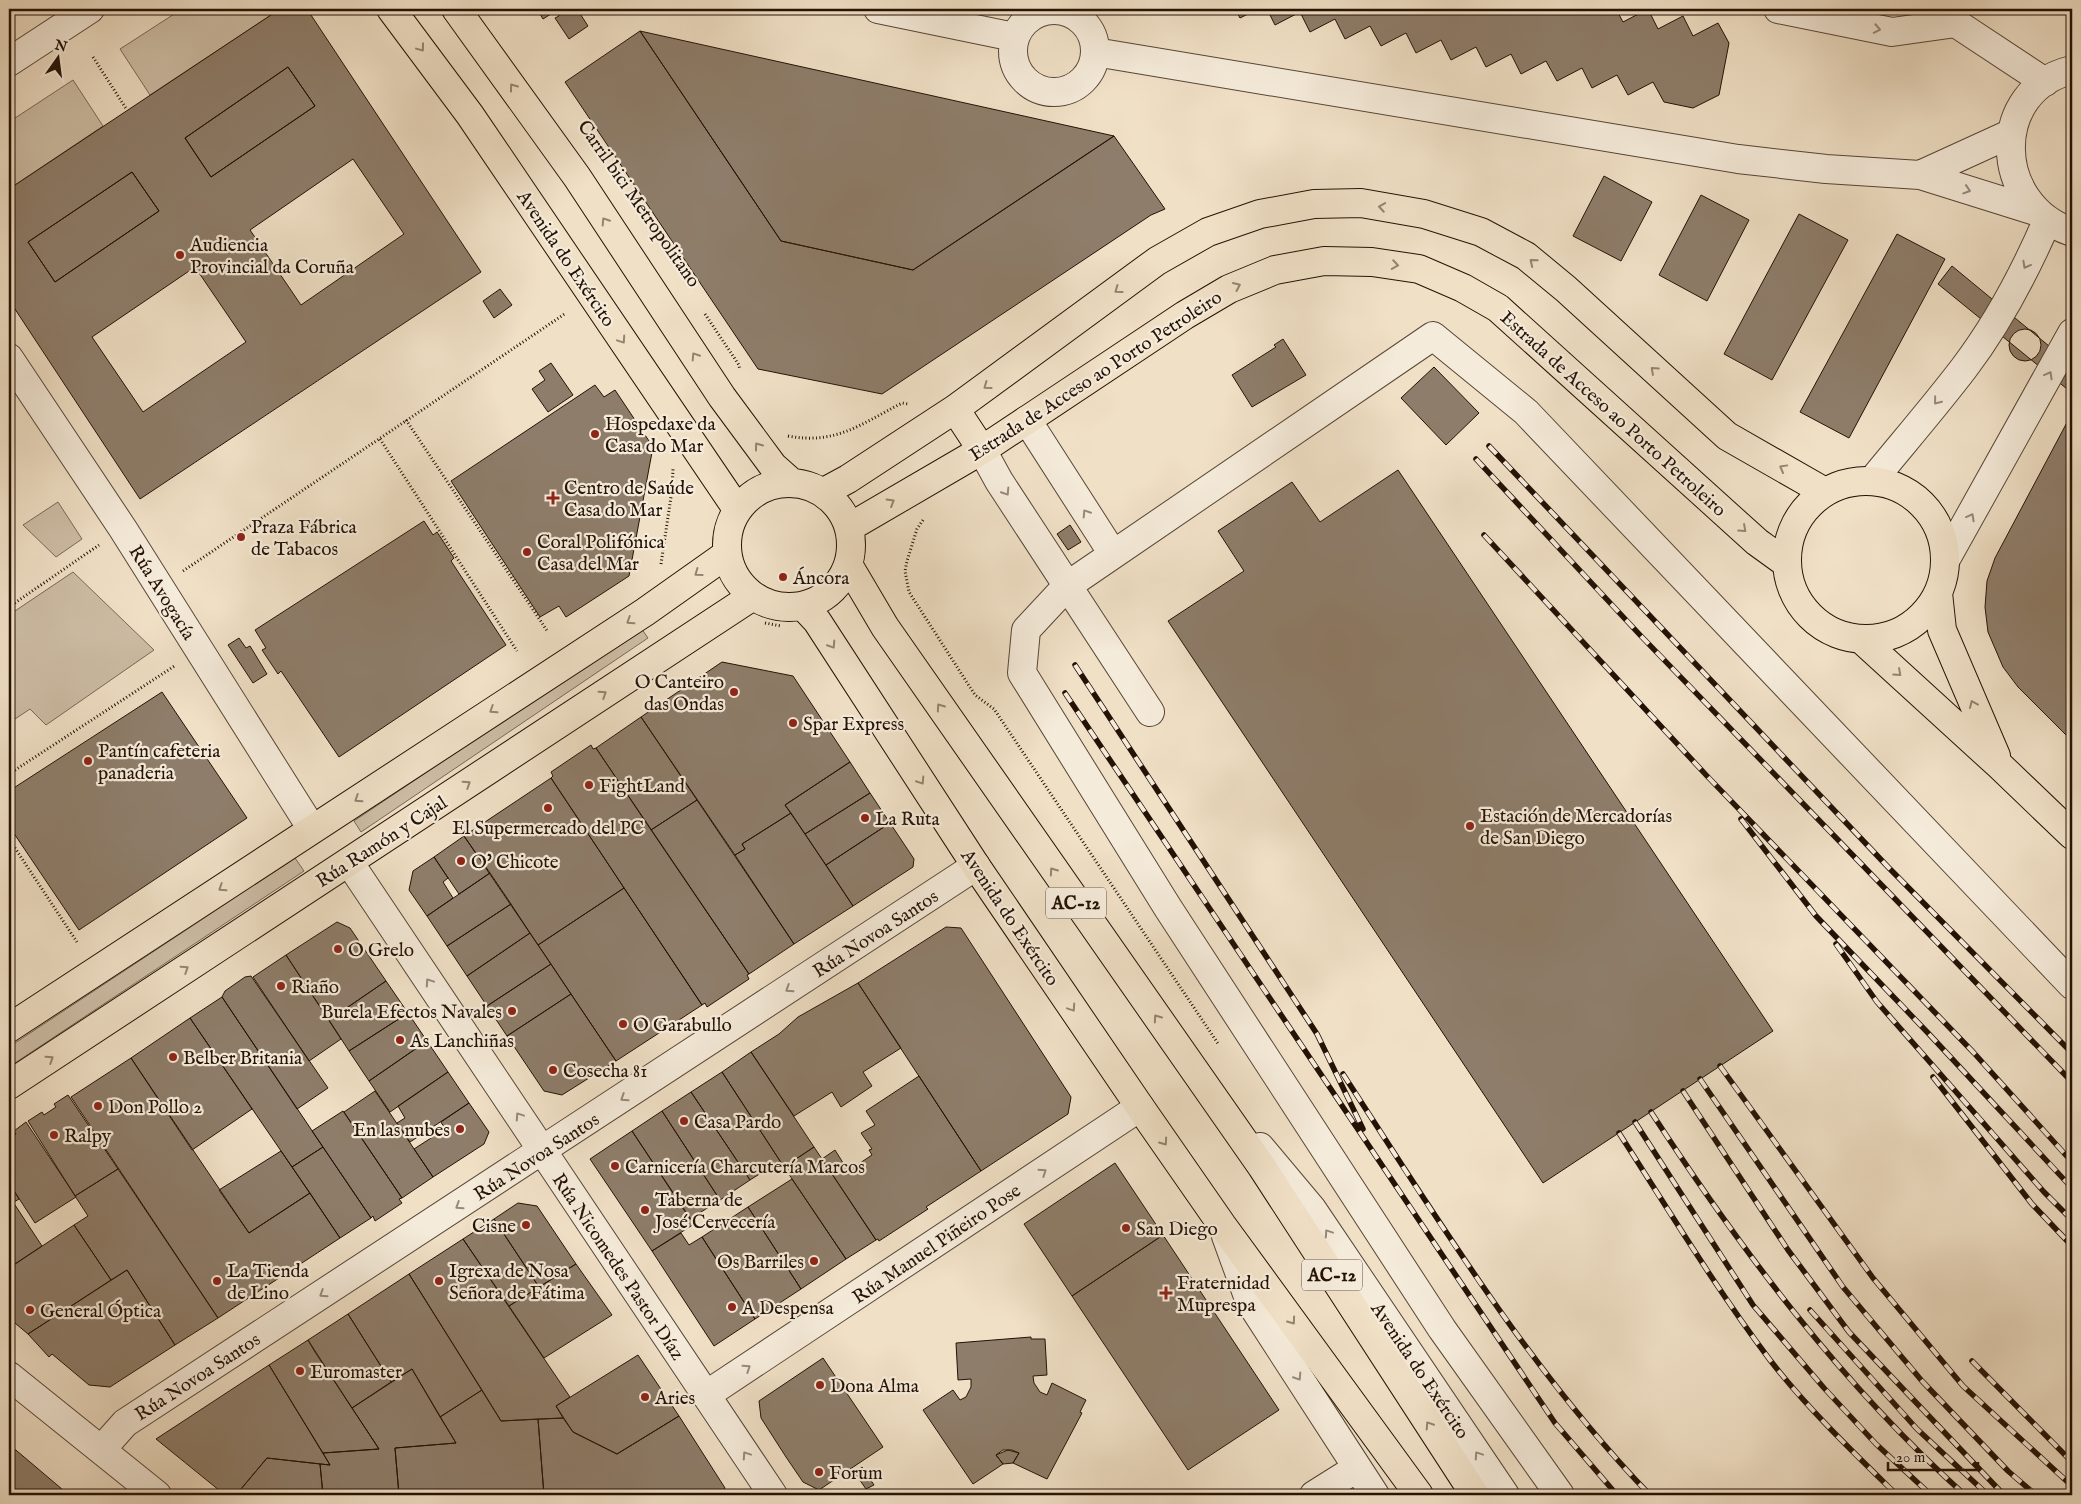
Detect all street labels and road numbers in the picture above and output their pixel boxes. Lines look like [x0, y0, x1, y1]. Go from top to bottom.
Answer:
street label: Carril bici Metropolitano [572, 116, 705, 292]
street label: Avenida do Exército [510, 185, 620, 332]
street label: Estrada de Acceso ao Porto Petroleiro [965, 286, 1227, 467]
street label: Estrada de Acceso ao Porto Petroleiro [1494, 306, 1731, 523]
street label: Rúa Avogacía [123, 541, 200, 646]
street label: Rúa Ramón y Cajal [312, 791, 453, 894]
street label: Avenida do Exército [954, 844, 1064, 991]
street label: Rúa Novoa Santos [809, 885, 943, 984]
road number: AC-12 [1046, 888, 1106, 918]
street label: Rúa Novoa Santos [470, 1108, 604, 1207]
street label: Rúa Nicomedes Pastor Díaz [546, 1169, 689, 1365]
street label: Rúa Manuel Piñeiro Pose [848, 1179, 1026, 1310]
road number: AC-12 [1302, 1260, 1362, 1290]
street label: Avenida do Exército [1364, 1297, 1474, 1444]
street label: Rúa Novoa Santos [131, 1328, 265, 1427]

